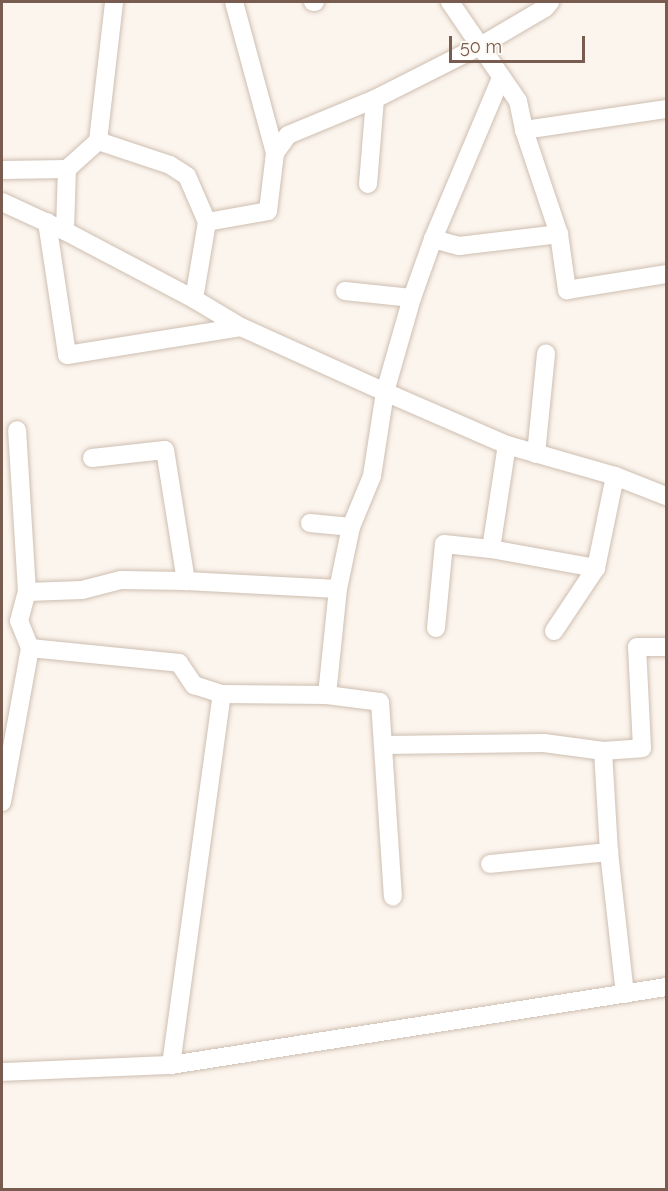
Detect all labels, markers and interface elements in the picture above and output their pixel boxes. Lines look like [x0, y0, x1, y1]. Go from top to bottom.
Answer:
scale bar [452, 24, 588, 62]
text: 50 m [460, 36, 502, 57]

